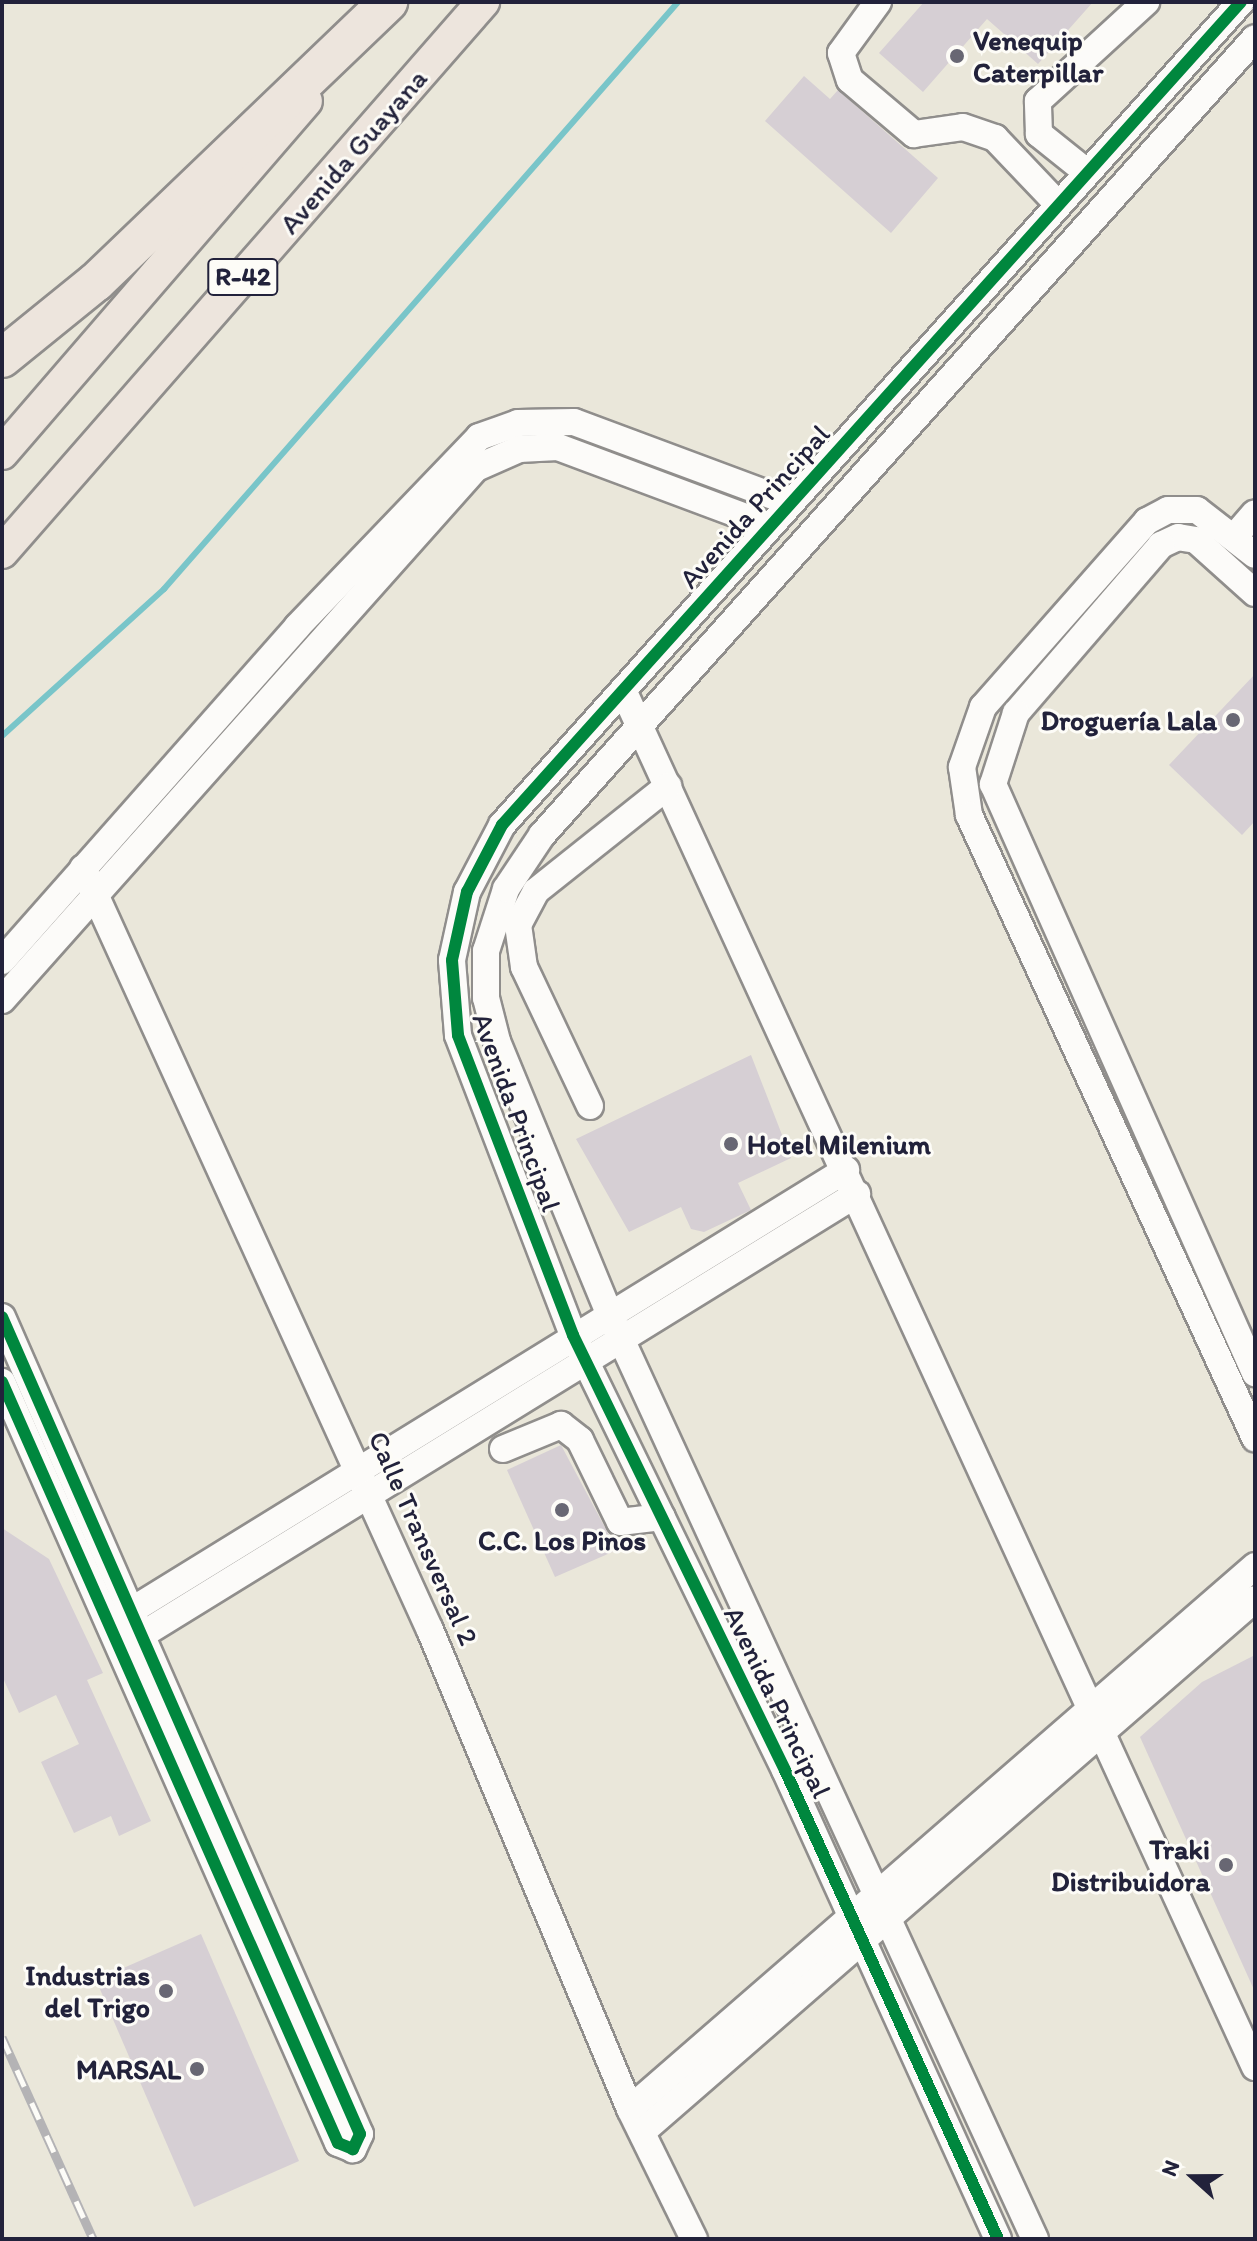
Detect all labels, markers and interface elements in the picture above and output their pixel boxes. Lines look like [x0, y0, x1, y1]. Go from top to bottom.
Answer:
place label: Venequip Caterpillar [973, 23, 1103, 89]
marker: Venequip Caterpillar [948, 47, 966, 65]
street label: Avenida Guayana [272, 62, 434, 240]
road number: R-42 [207, 255, 279, 299]
street label: Avenida Principal [672, 417, 836, 595]
place label: Droguería Lala [1040, 703, 1217, 737]
marker: Droguería Lala [1224, 711, 1242, 729]
street label: Avenida Principal [466, 1008, 568, 1216]
place label: Hotel Milenium [747, 1127, 930, 1161]
marker: Hotel Milenium [722, 1135, 740, 1153]
street label: Calle Transversal 2 [362, 1427, 486, 1649]
marker: C.C. Los Pinos [553, 1501, 571, 1519]
place label: C.C. Los Pinos [478, 1523, 646, 1557]
street label: Avenida Principal [717, 1601, 839, 1803]
place label: Traki Distribuidora [1051, 1832, 1210, 1898]
marker: Traki Distribuidora [1217, 1856, 1235, 1874]
place label: Industrias del Trigo [25, 1958, 150, 2024]
marker: Industrias del Trigo [157, 1982, 175, 2000]
place label: MARSAL [76, 2052, 181, 2086]
marker: MARSAL [188, 2060, 206, 2078]
north arrow [1153, 2137, 1233, 2217]
text: N [1155, 2156, 1185, 2180]

